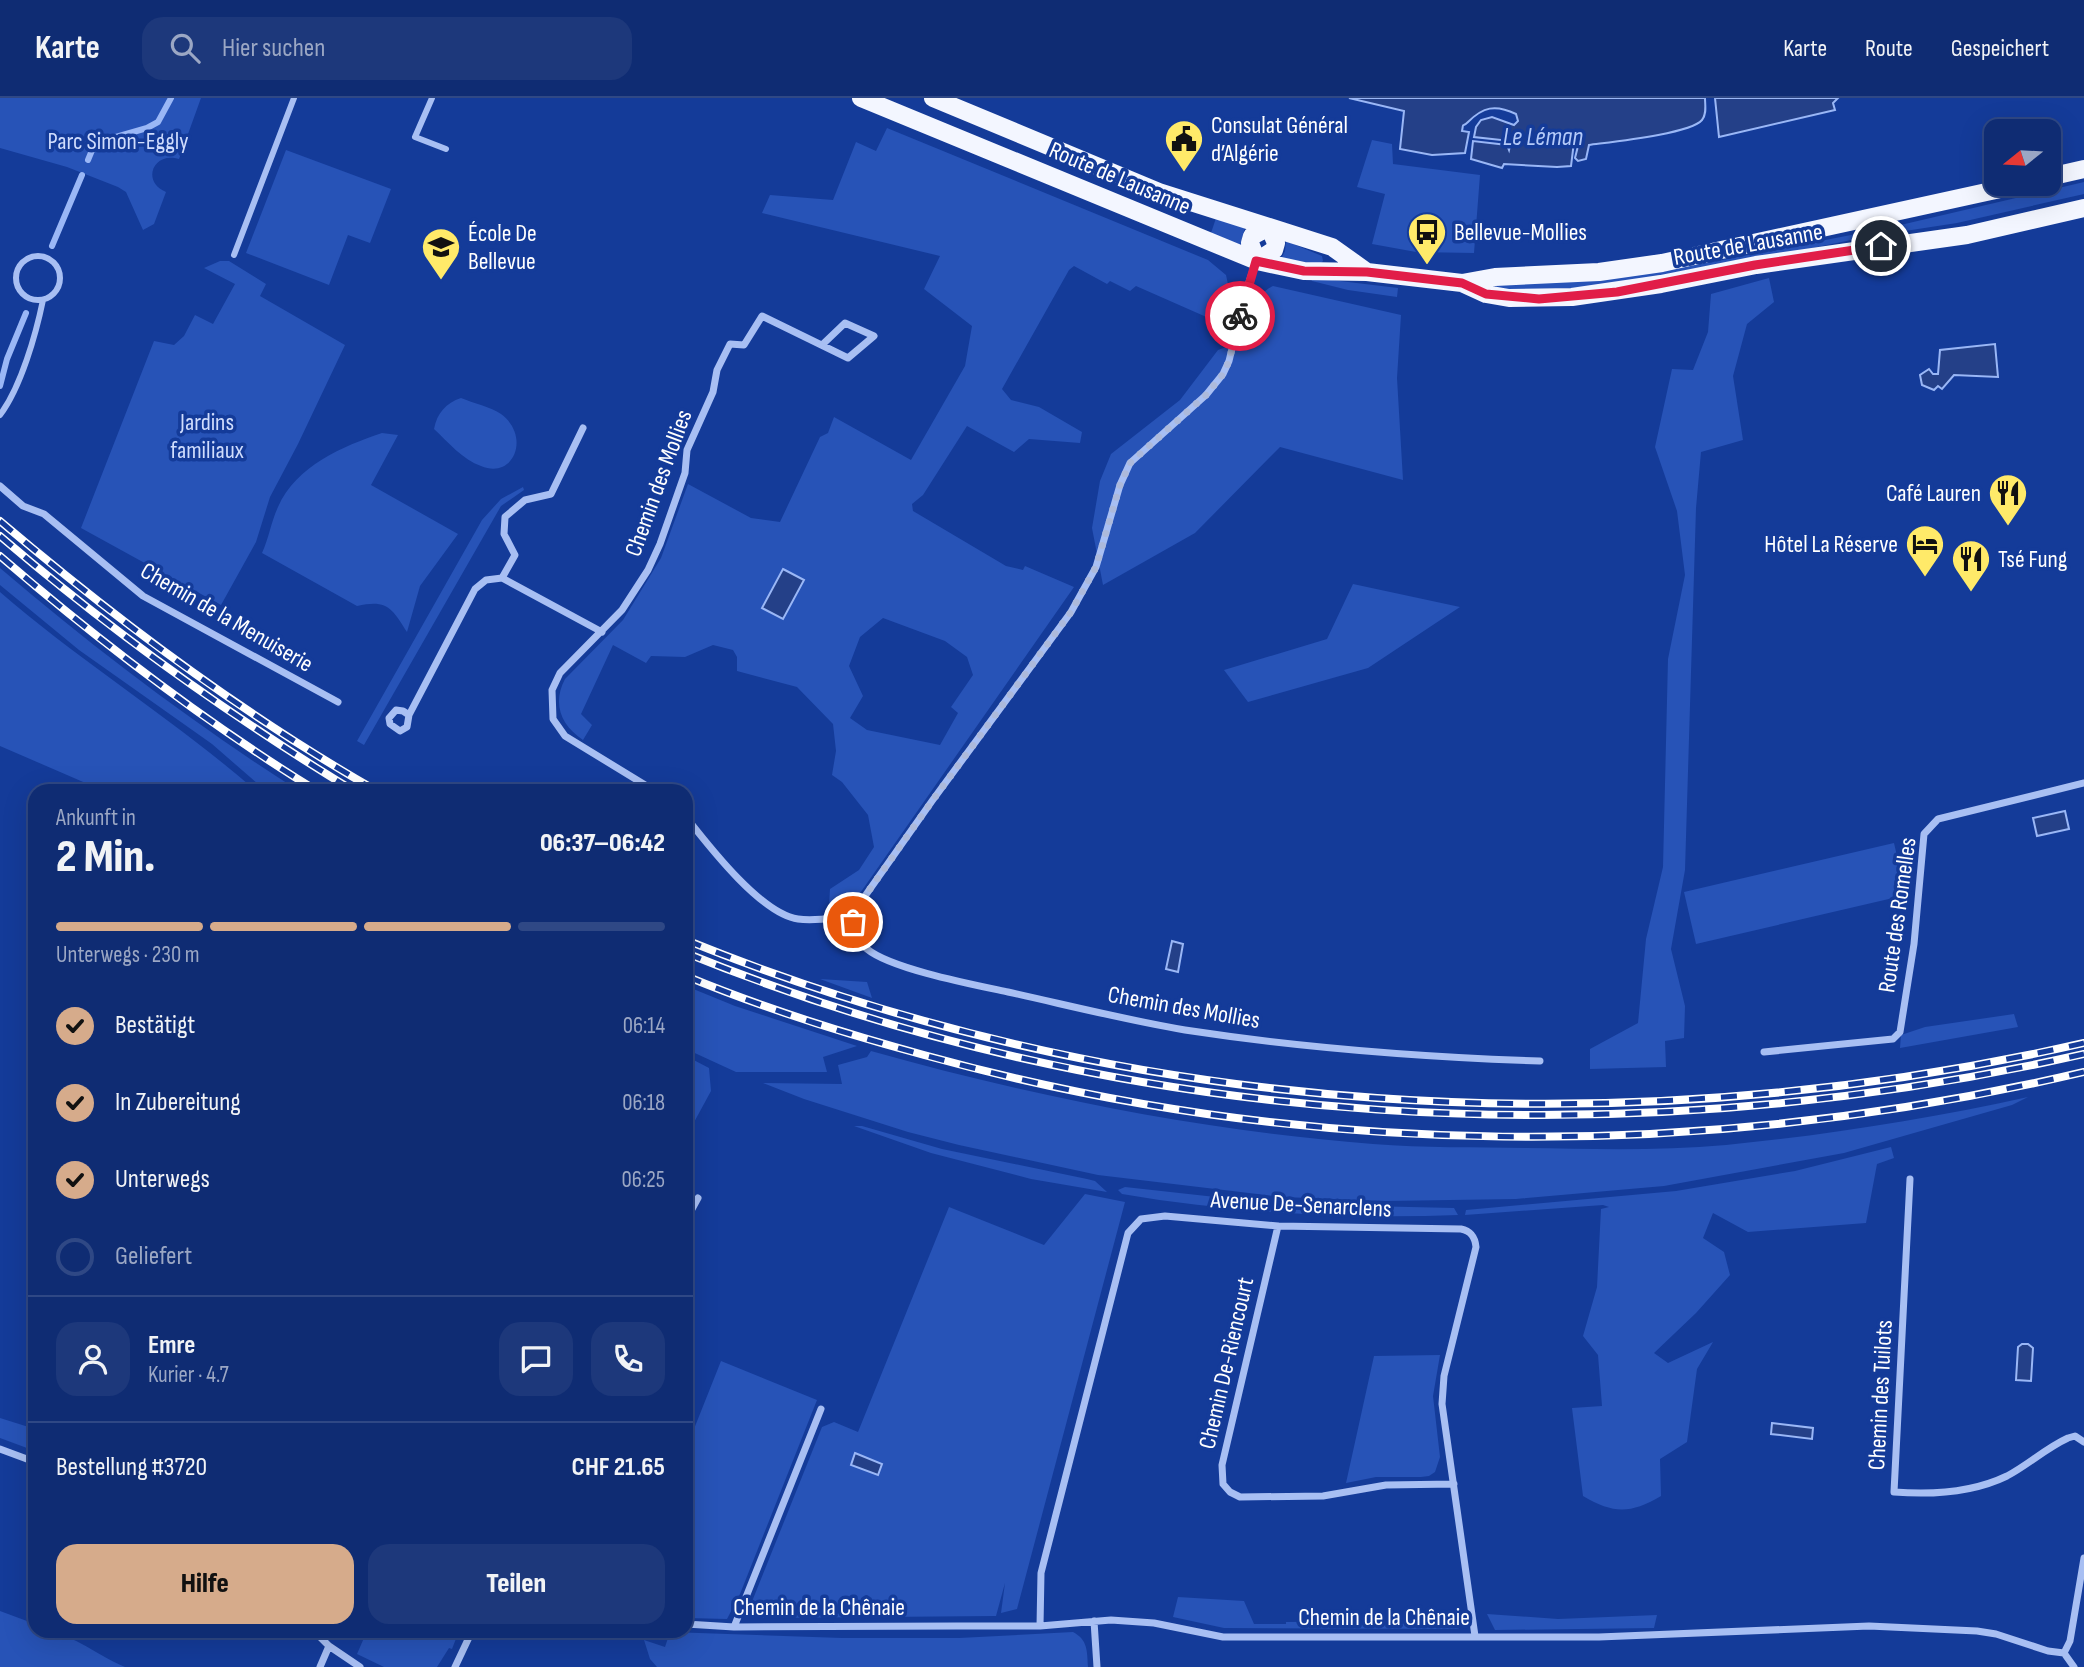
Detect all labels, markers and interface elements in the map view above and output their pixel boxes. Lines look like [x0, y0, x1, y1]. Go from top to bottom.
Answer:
search box [142, 17, 632, 80]
text: Karte [35, 28, 100, 68]
icon: search [166, 29, 204, 67]
text: Hier suchen [222, 33, 325, 64]
text: Karte [1783, 34, 1827, 63]
text: Route [1865, 34, 1913, 63]
text: Gespeichert [1951, 34, 2049, 63]
place label: Consulat Général d’Algérie [1211, 111, 1348, 168]
public building icon: Consulat Général d’Algérie [1163, 118, 1205, 173]
north arrow [1984, 119, 2062, 196]
map controls [1984, 119, 2061, 196]
water label: Le Léman [1503, 122, 1583, 153]
park label: Parc Simon-Eggly [48, 127, 188, 156]
street label: Route de Lausanne [1045, 136, 1195, 221]
bus stop icon: Bellevue-Mollies [1406, 211, 1448, 266]
pin [1851, 216, 1911, 276]
street label: Route de Lausanne [1671, 217, 1825, 272]
place label: Bellevue-Mollies [1454, 218, 1587, 247]
place label: École De Bellevue [468, 219, 537, 276]
school or university icon: École De Bellevue [420, 226, 462, 281]
icon: home [1862, 227, 1900, 265]
courier [1205, 281, 1275, 351]
icon: bike [1221, 297, 1259, 335]
street label: Chemin des Mollies [619, 406, 698, 560]
park label: Jardins familiaux [170, 408, 244, 465]
restaurant icon: Café Lauren [1987, 472, 2029, 527]
place label: Café Lauren [1886, 479, 1981, 508]
hotel icon: Hôtel La Réserve [1904, 523, 1946, 578]
place label: Hôtel La Réserve [1764, 530, 1898, 559]
restaurant icon: Tsé Fung [1950, 538, 1992, 593]
place label: Tsé Fung [1998, 545, 2067, 574]
street label: Chemin de la Menuiserie [135, 556, 318, 679]
text: Ankunft in [56, 804, 136, 832]
text: 06:37–06:42 [540, 828, 665, 859]
text: 2 Min. [56, 830, 155, 885]
street label: Route des Romelles [1872, 836, 1923, 995]
pin [823, 892, 883, 952]
icon: bag [834, 903, 872, 941]
text: Unterwegs · 230 m [56, 941, 200, 969]
street label: Chemin des Mollies [1106, 980, 1262, 1035]
icon: check [56, 1007, 94, 1045]
text: Bestätigt [115, 1010, 195, 1041]
text: 06:14 [623, 1012, 665, 1040]
icon: check [56, 1084, 94, 1122]
text: In Zubereitung [115, 1087, 241, 1118]
text: 06:18 [622, 1089, 665, 1117]
icon: check [56, 1161, 94, 1199]
text: Unterwegs [115, 1164, 210, 1195]
text: 06:25 [622, 1166, 665, 1194]
street label: Avenue De-Senarclens [1209, 1185, 1392, 1224]
text: Geliefert [115, 1241, 192, 1272]
street label: Chemin De-Riencourt [1193, 1274, 1260, 1452]
street label: Chemin des Tuilots [1862, 1319, 1899, 1471]
button: person [56, 1322, 130, 1396]
button: chat [499, 1322, 573, 1396]
button: phone [591, 1322, 665, 1396]
text: Emre [148, 1330, 195, 1361]
text: Kurier · 4.7 [148, 1361, 229, 1389]
text: Bestellung #3720 [56, 1452, 207, 1483]
text: CHF 21.65 [572, 1452, 665, 1483]
button: Hilfe [56, 1544, 354, 1624]
button: Teilen [368, 1544, 665, 1624]
street label: Chemin de la Chênaie [733, 1593, 905, 1622]
street label: Chemin de la Chênaie [1298, 1603, 1470, 1632]

